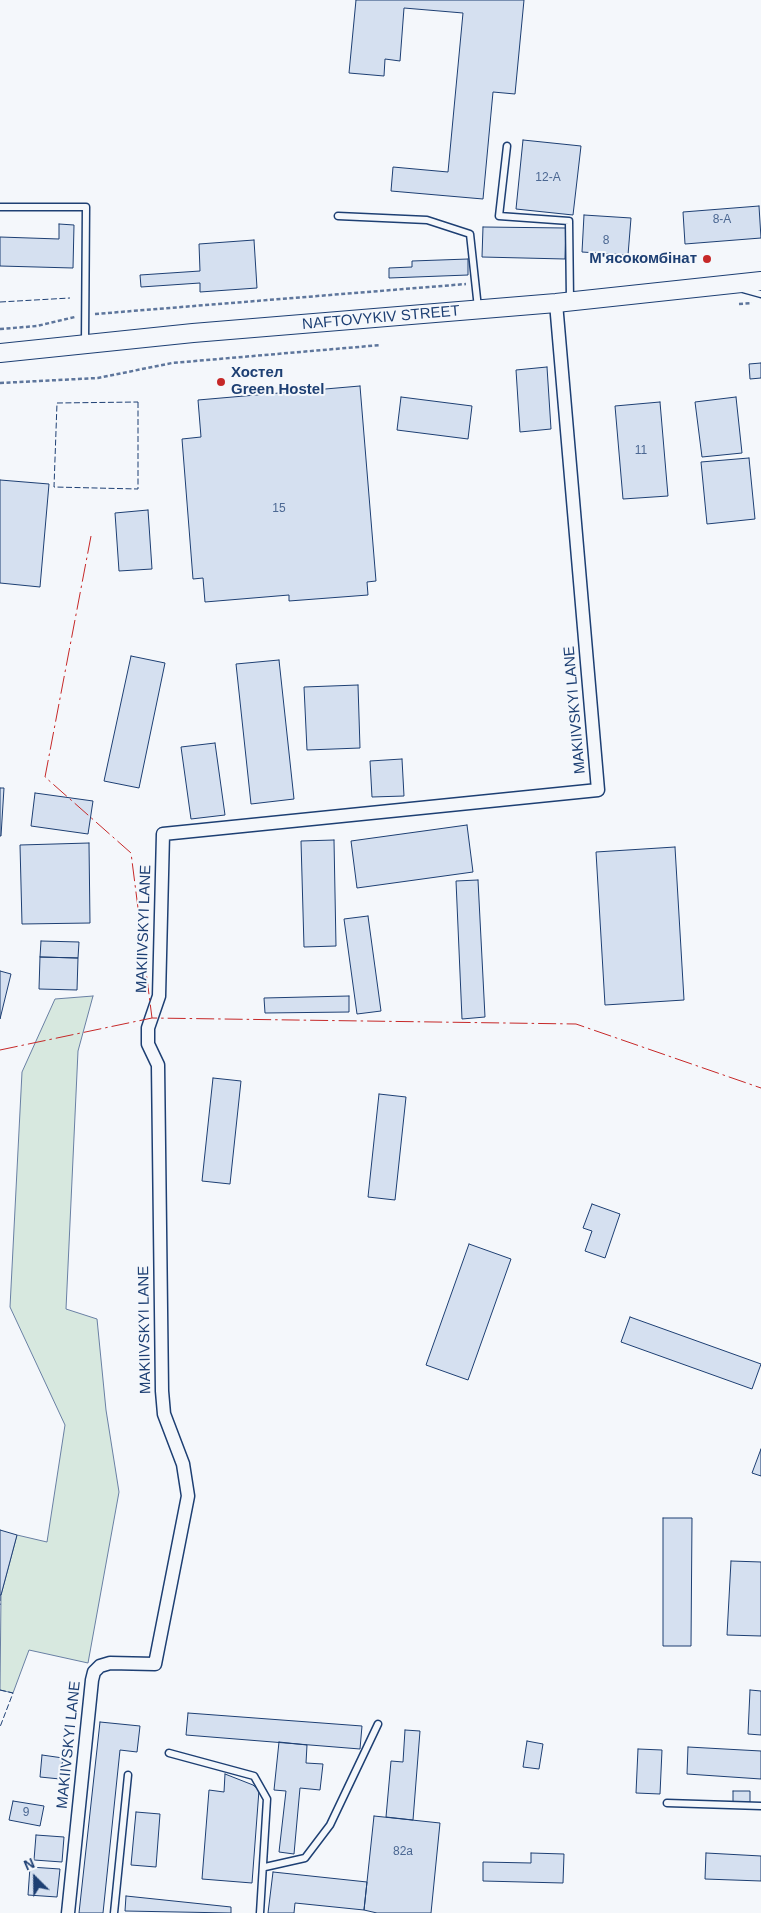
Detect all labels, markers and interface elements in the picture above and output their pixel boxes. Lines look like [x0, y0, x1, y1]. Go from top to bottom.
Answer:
house number: 12-А [535, 171, 561, 185]
house number: 8-А [713, 213, 731, 227]
house number: 8 [603, 234, 609, 248]
place label: М'ясокомбінат [589, 250, 697, 268]
marker: М'ясокомбінат [701, 253, 713, 265]
street label: NAFTOVYKIV STREET [301, 302, 461, 334]
place label: Хостел Green Hostel [231, 364, 324, 399]
marker: Хостел Green Hostel [215, 376, 227, 388]
house number: 11 [635, 444, 647, 458]
house number: 15 [272, 502, 286, 516]
street label: MAKIIVSKYI LANE [560, 645, 590, 775]
street label: MAKIIVSKYI LANE [133, 865, 155, 993]
street label: MAKIIVSKYI LANE [135, 1266, 155, 1394]
street label: MAKIIVSKYI LANE [53, 1680, 85, 1810]
house number: 9 [23, 1806, 29, 1820]
house number: 82а [393, 1845, 413, 1859]
north arrow [10, 1853, 60, 1903]
text: N [21, 1855, 37, 1874]

